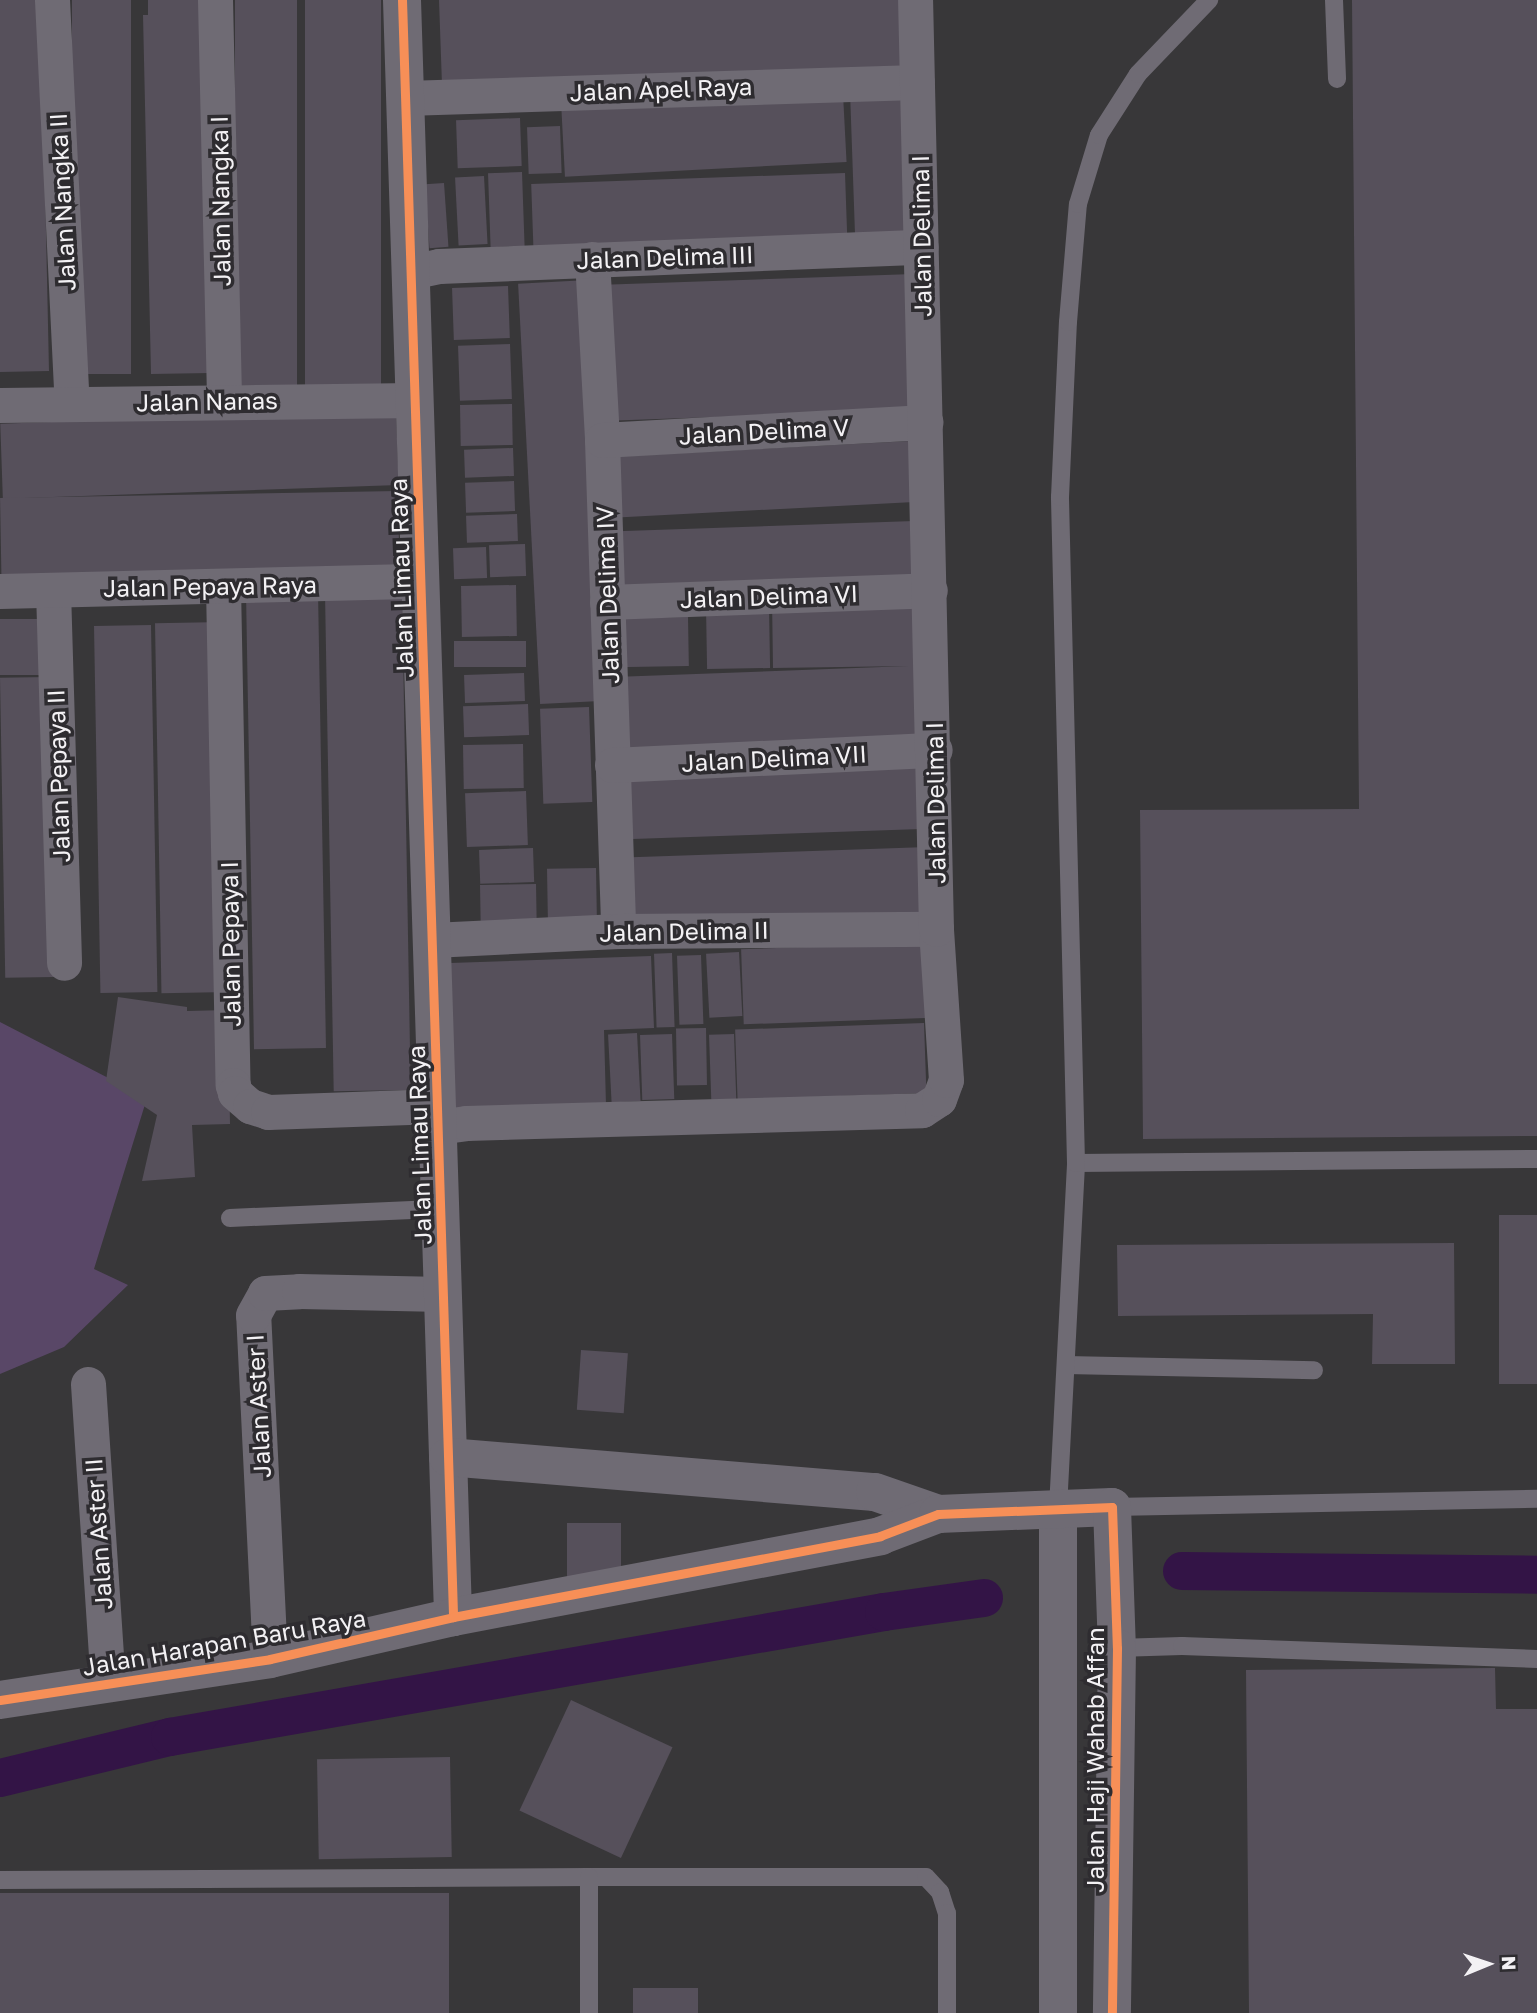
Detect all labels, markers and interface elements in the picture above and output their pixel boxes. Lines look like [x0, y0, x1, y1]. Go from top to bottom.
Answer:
street label: Jalan Apel Raya [569, 71, 753, 107]
street label: Jalan Nangka II [43, 112, 81, 292]
street label: Jalan Nangka I [204, 115, 236, 287]
street label: Jalan Delima I [905, 155, 937, 317]
street label: Jalan Delima III [576, 240, 754, 274]
street label: Jalan Nanas [136, 385, 278, 417]
street label: Jalan Delima V [678, 412, 850, 450]
street label: Jalan Limau Raya [383, 478, 419, 678]
street label: Jalan Delima IV [590, 505, 624, 685]
street label: Jalan Pepaya Raya [103, 570, 317, 602]
street label: Jalan Delima VI [679, 579, 859, 613]
street label: Jalan Pepaya II [41, 689, 75, 863]
street label: Jalan Delima I [919, 722, 951, 884]
street label: Jalan Delima VII [681, 739, 867, 777]
street label: Jalan Pepaya I [214, 861, 246, 1027]
street label: Jalan Delima II [599, 915, 769, 947]
street label: Jalan Limau Raya [401, 1045, 437, 1245]
street label: Jalan Aster I [240, 1333, 276, 1479]
street label: Jalan Aster II [78, 1457, 118, 1611]
street label: Jalan Harapan Baru Raya [80, 1603, 368, 1681]
street label: Jalan Haji Wahab Affan [1081, 1627, 1109, 1893]
north arrow [1453, 1929, 1523, 1999]
text: N [1498, 1956, 1521, 1971]

